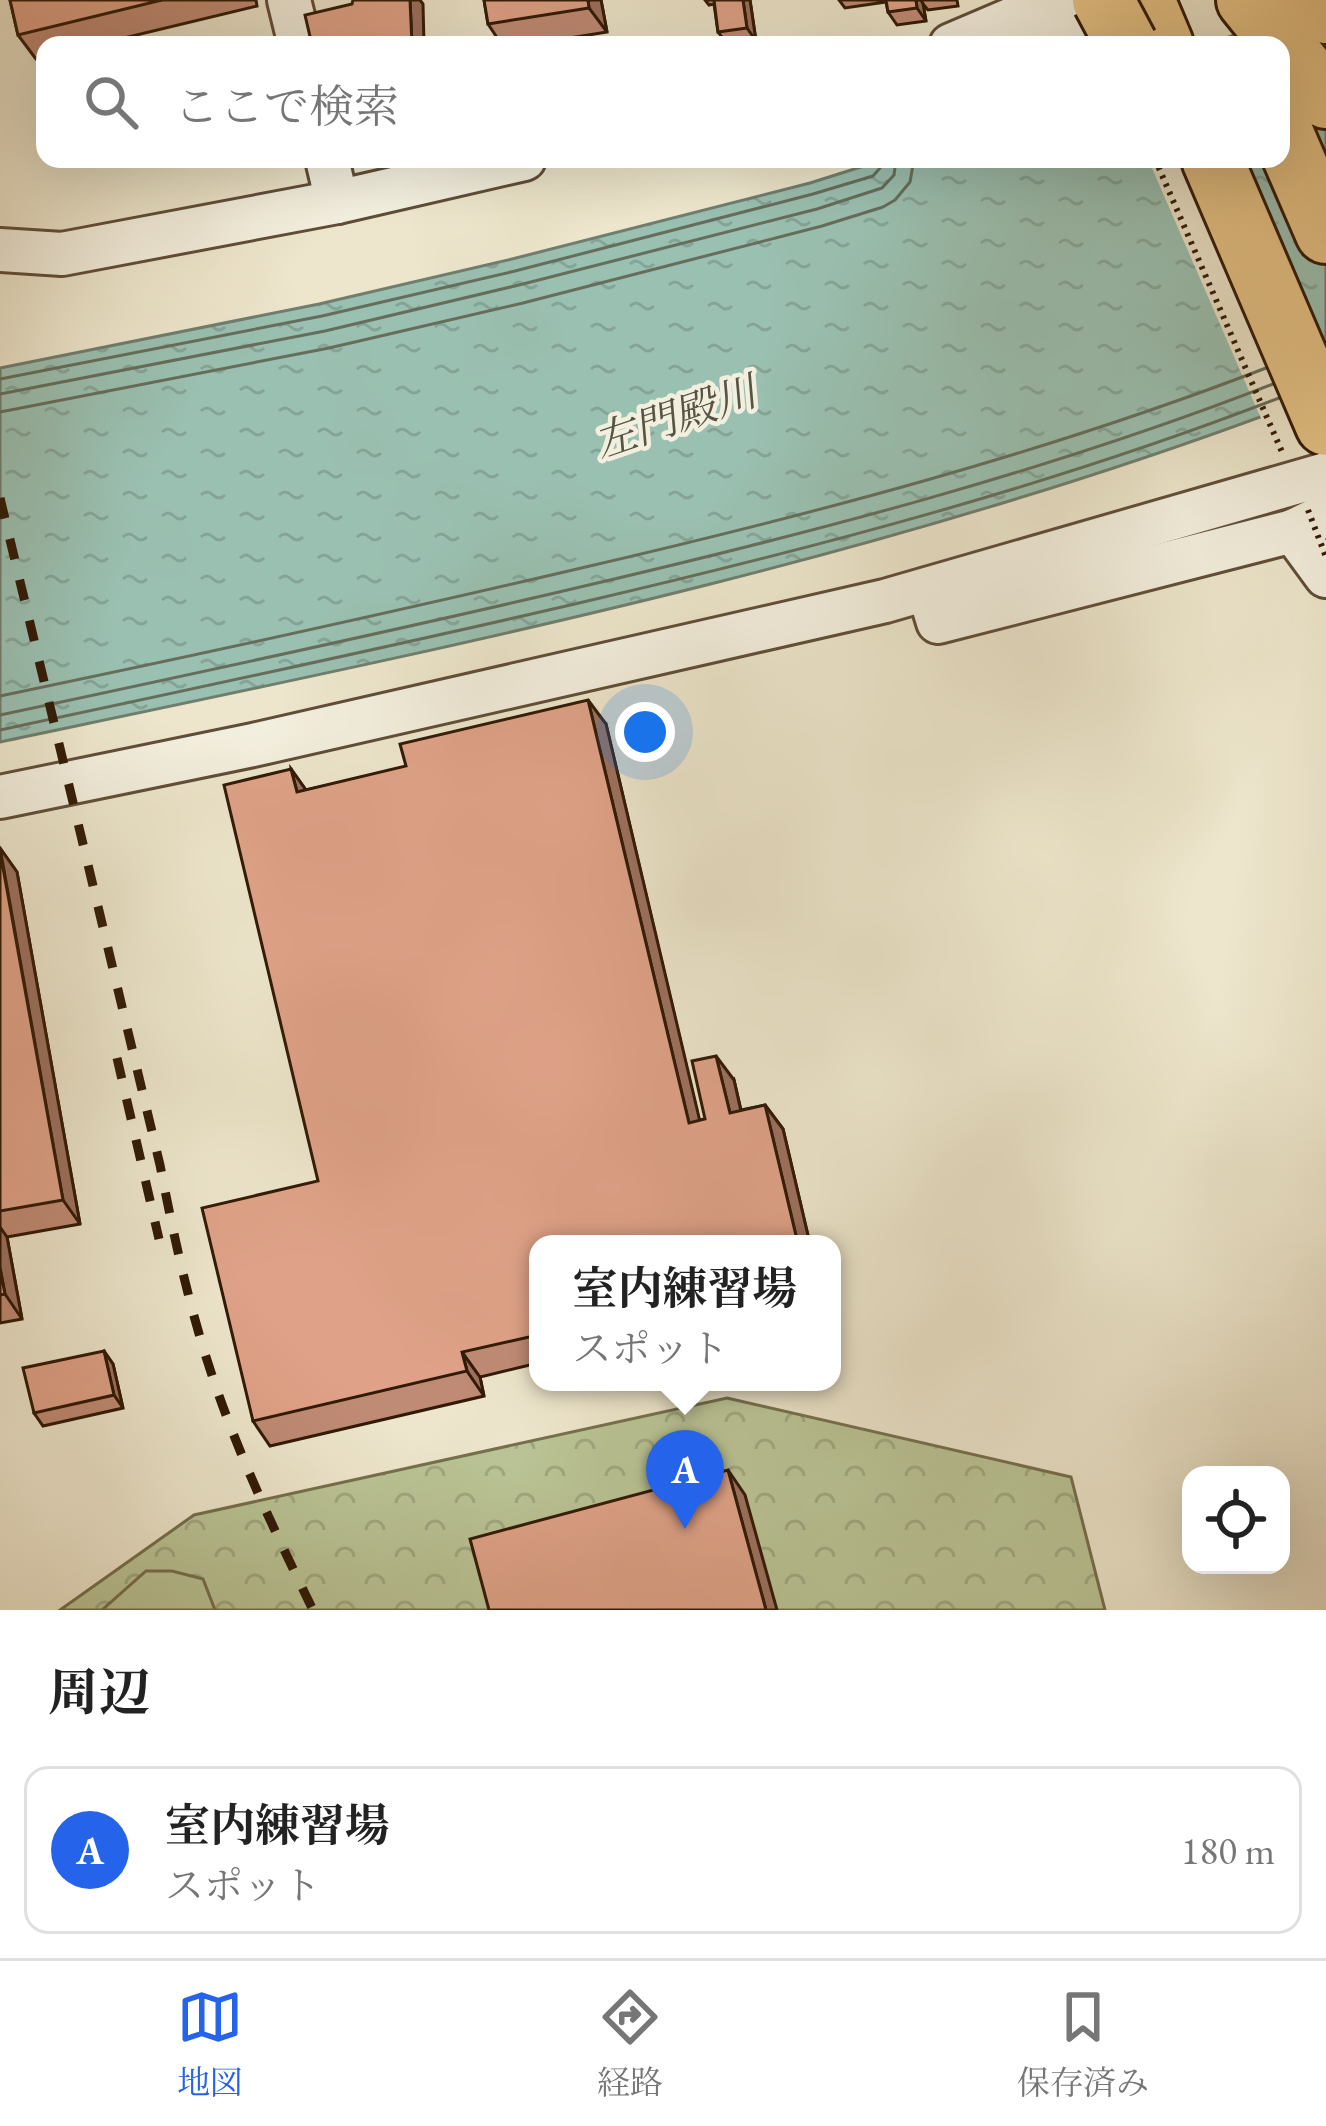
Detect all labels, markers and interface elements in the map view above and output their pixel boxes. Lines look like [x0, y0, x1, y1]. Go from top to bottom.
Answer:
search box [36, 36, 1290, 168]
icon: search [78, 69, 144, 135]
text: ここで検索 [174, 77, 399, 135]
water label: 左門殿川 [587, 362, 767, 470]
your location [615, 702, 675, 762]
popup [529, 1235, 841, 1391]
text: 室内練習場 [572, 1259, 798, 1317]
text: スポット [572, 1323, 729, 1374]
pin: A [646, 1430, 724, 1529]
map controls [1182, 1466, 1290, 1574]
button: locate [1182, 1466, 1290, 1574]
text: 周辺 [48, 1659, 150, 1725]
text: 室内練習場 [165, 1796, 390, 1854]
text: A [76, 1825, 104, 1876]
text: 180 m [1181, 1825, 1275, 1876]
text: スポット [165, 1860, 321, 1911]
tab: 地図 [177, 1984, 243, 2104]
tab: 経路 [597, 1984, 663, 2104]
tab: 保存済み [1017, 1984, 1149, 2104]

